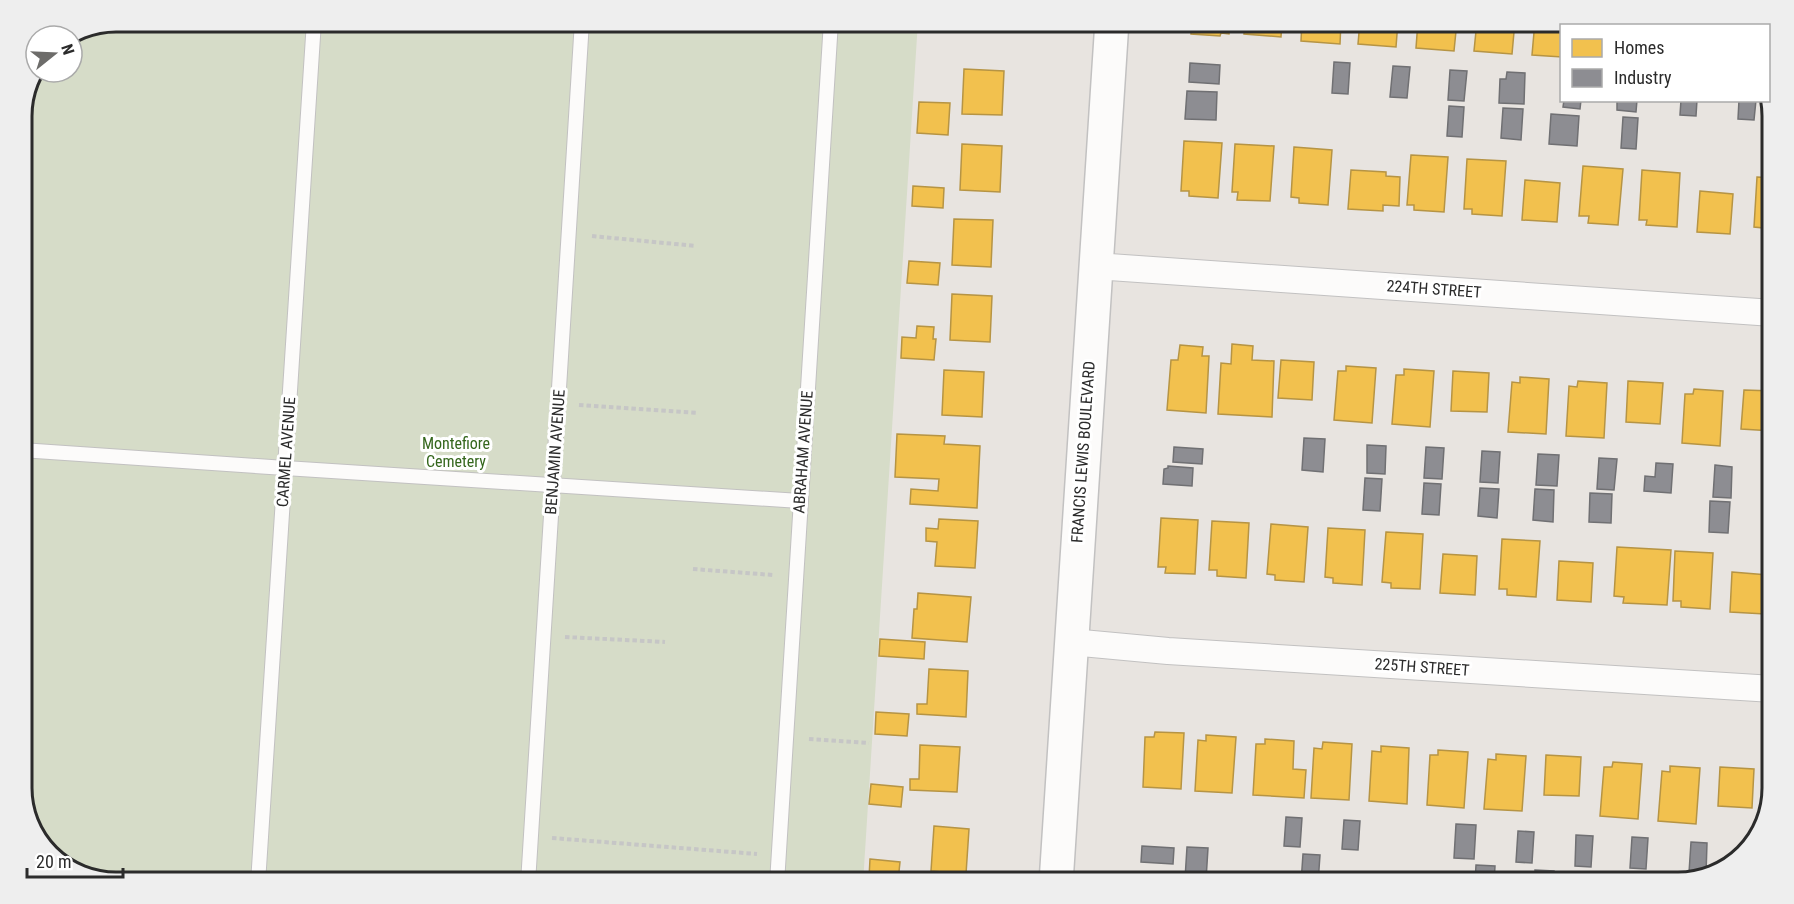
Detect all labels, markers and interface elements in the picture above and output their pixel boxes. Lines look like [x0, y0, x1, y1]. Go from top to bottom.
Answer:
north arrow [24, 24, 84, 84]
legend [1560, 24, 1770, 102]
text: Homes [1614, 37, 1664, 58]
text: N [57, 42, 78, 57]
text: Industry [1614, 67, 1672, 88]
street label: 224TH STREET [1386, 276, 1482, 302]
street label: FRANCIS LEWIS BOULEVARD [1067, 360, 1099, 544]
street label: BENJAMIN AVENUE [541, 389, 569, 515]
street label: ABRAHAM AVENUE [789, 390, 817, 514]
street label: CARMEL AVENUE [273, 396, 299, 508]
park label: Montefiore Cemetery [422, 434, 490, 471]
street label: 225TH STREET [1374, 654, 1470, 680]
scale bar [27, 841, 123, 879]
text: 20 m [36, 851, 71, 872]

